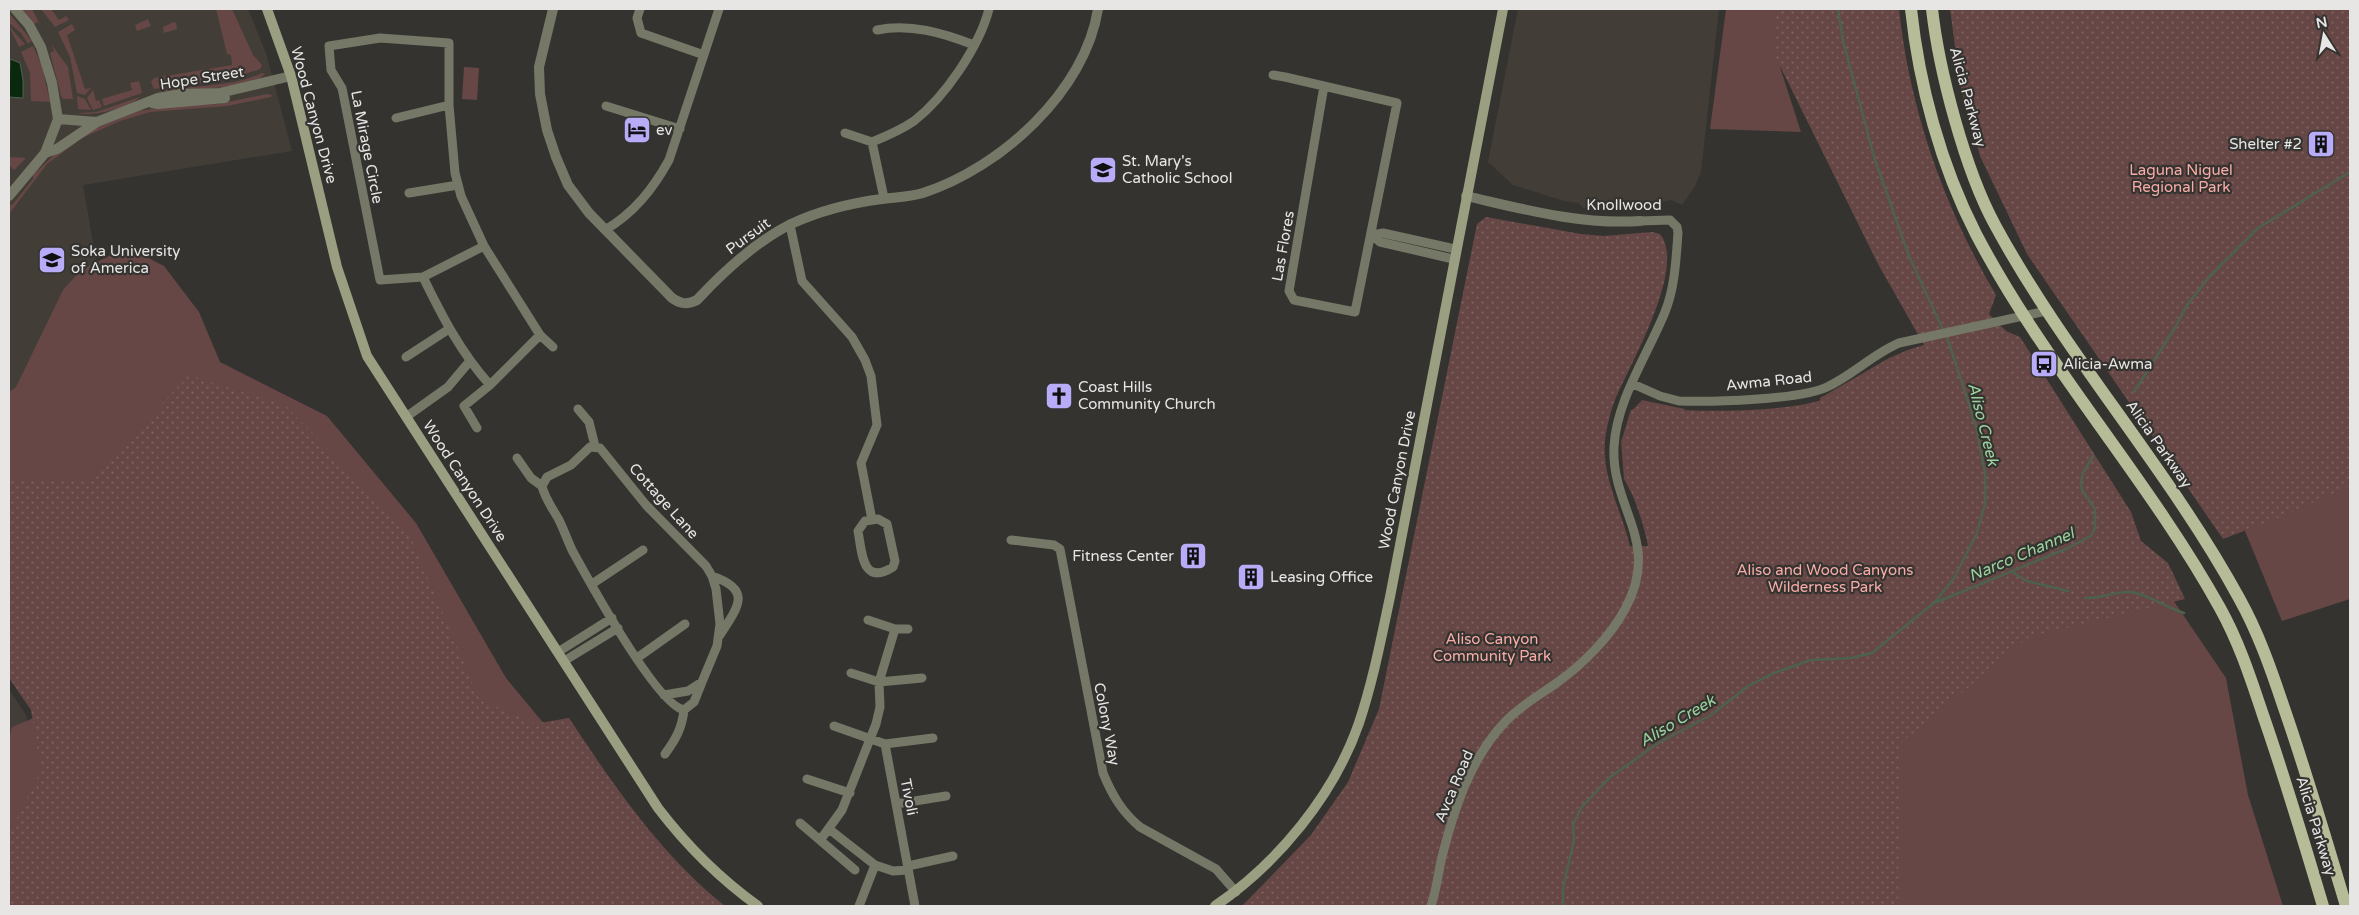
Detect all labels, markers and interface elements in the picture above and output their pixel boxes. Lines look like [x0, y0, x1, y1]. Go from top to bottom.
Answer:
north arrow [2299, 10, 2349, 60]
text: N [2314, 13, 2329, 32]
street label: Wood Canyon Drive [287, 45, 341, 185]
street label: Alicia Parkway [1946, 45, 1990, 149]
street label: Hope Street [159, 62, 246, 94]
street label: La Mirage Circle [347, 89, 387, 205]
hotel icon: ev [622, 115, 652, 145]
place label: ev [656, 121, 672, 139]
building icon: Shelter #2 [2306, 129, 2336, 159]
place label: Shelter #2 [2229, 135, 2302, 153]
place label: St. Mary's Catholic School [1122, 152, 1232, 187]
school or university icon: St. Mary's Catholic School [1088, 155, 1118, 185]
park label: Laguna Niguel Regional Park [2129, 161, 2233, 196]
street label: Knollwood [1586, 196, 1662, 214]
street label: Las Flores [1268, 209, 1298, 283]
street label: Pursuit [722, 214, 774, 258]
place label: Soka University of America [71, 242, 180, 277]
school or university icon: Soka University of America [37, 245, 67, 275]
bus stop icon: Alicia-Awma [2029, 349, 2059, 379]
place label: Alicia-Awma [2063, 355, 2152, 373]
street label: Awma Road [1725, 368, 1813, 394]
place label: Coast Hills Community Church [1078, 378, 1216, 413]
church icon: Coast Hills Community Church [1044, 381, 1074, 411]
water label: Aliso Creek [1963, 381, 2003, 469]
street label: Alicia Parkway [2122, 397, 2196, 491]
street label: Wood Canyon Drive [1375, 409, 1419, 551]
street label: Wood Canyon Drive [419, 417, 511, 545]
street label: Cottage Lane [625, 459, 703, 543]
water label: Narco Channel [1966, 523, 2079, 586]
building icon: Fitness Center [1178, 541, 1208, 571]
place label: Fitness Center [1072, 547, 1174, 565]
park label: Aliso and Wood Canyons Wilderness Park [1736, 561, 1914, 596]
building icon: Leasing Office [1236, 562, 1266, 592]
place label: Leasing Office [1270, 568, 1373, 586]
park label: Aliso Canyon Community Park [1433, 630, 1551, 665]
street label: Colony Way [1090, 681, 1124, 767]
water label: Aliso Creek [1636, 690, 1720, 751]
street label: Avca Road [1431, 747, 1477, 825]
street label: Alicia Parkway [2292, 774, 2340, 878]
street label: Tivoli [897, 777, 921, 817]

